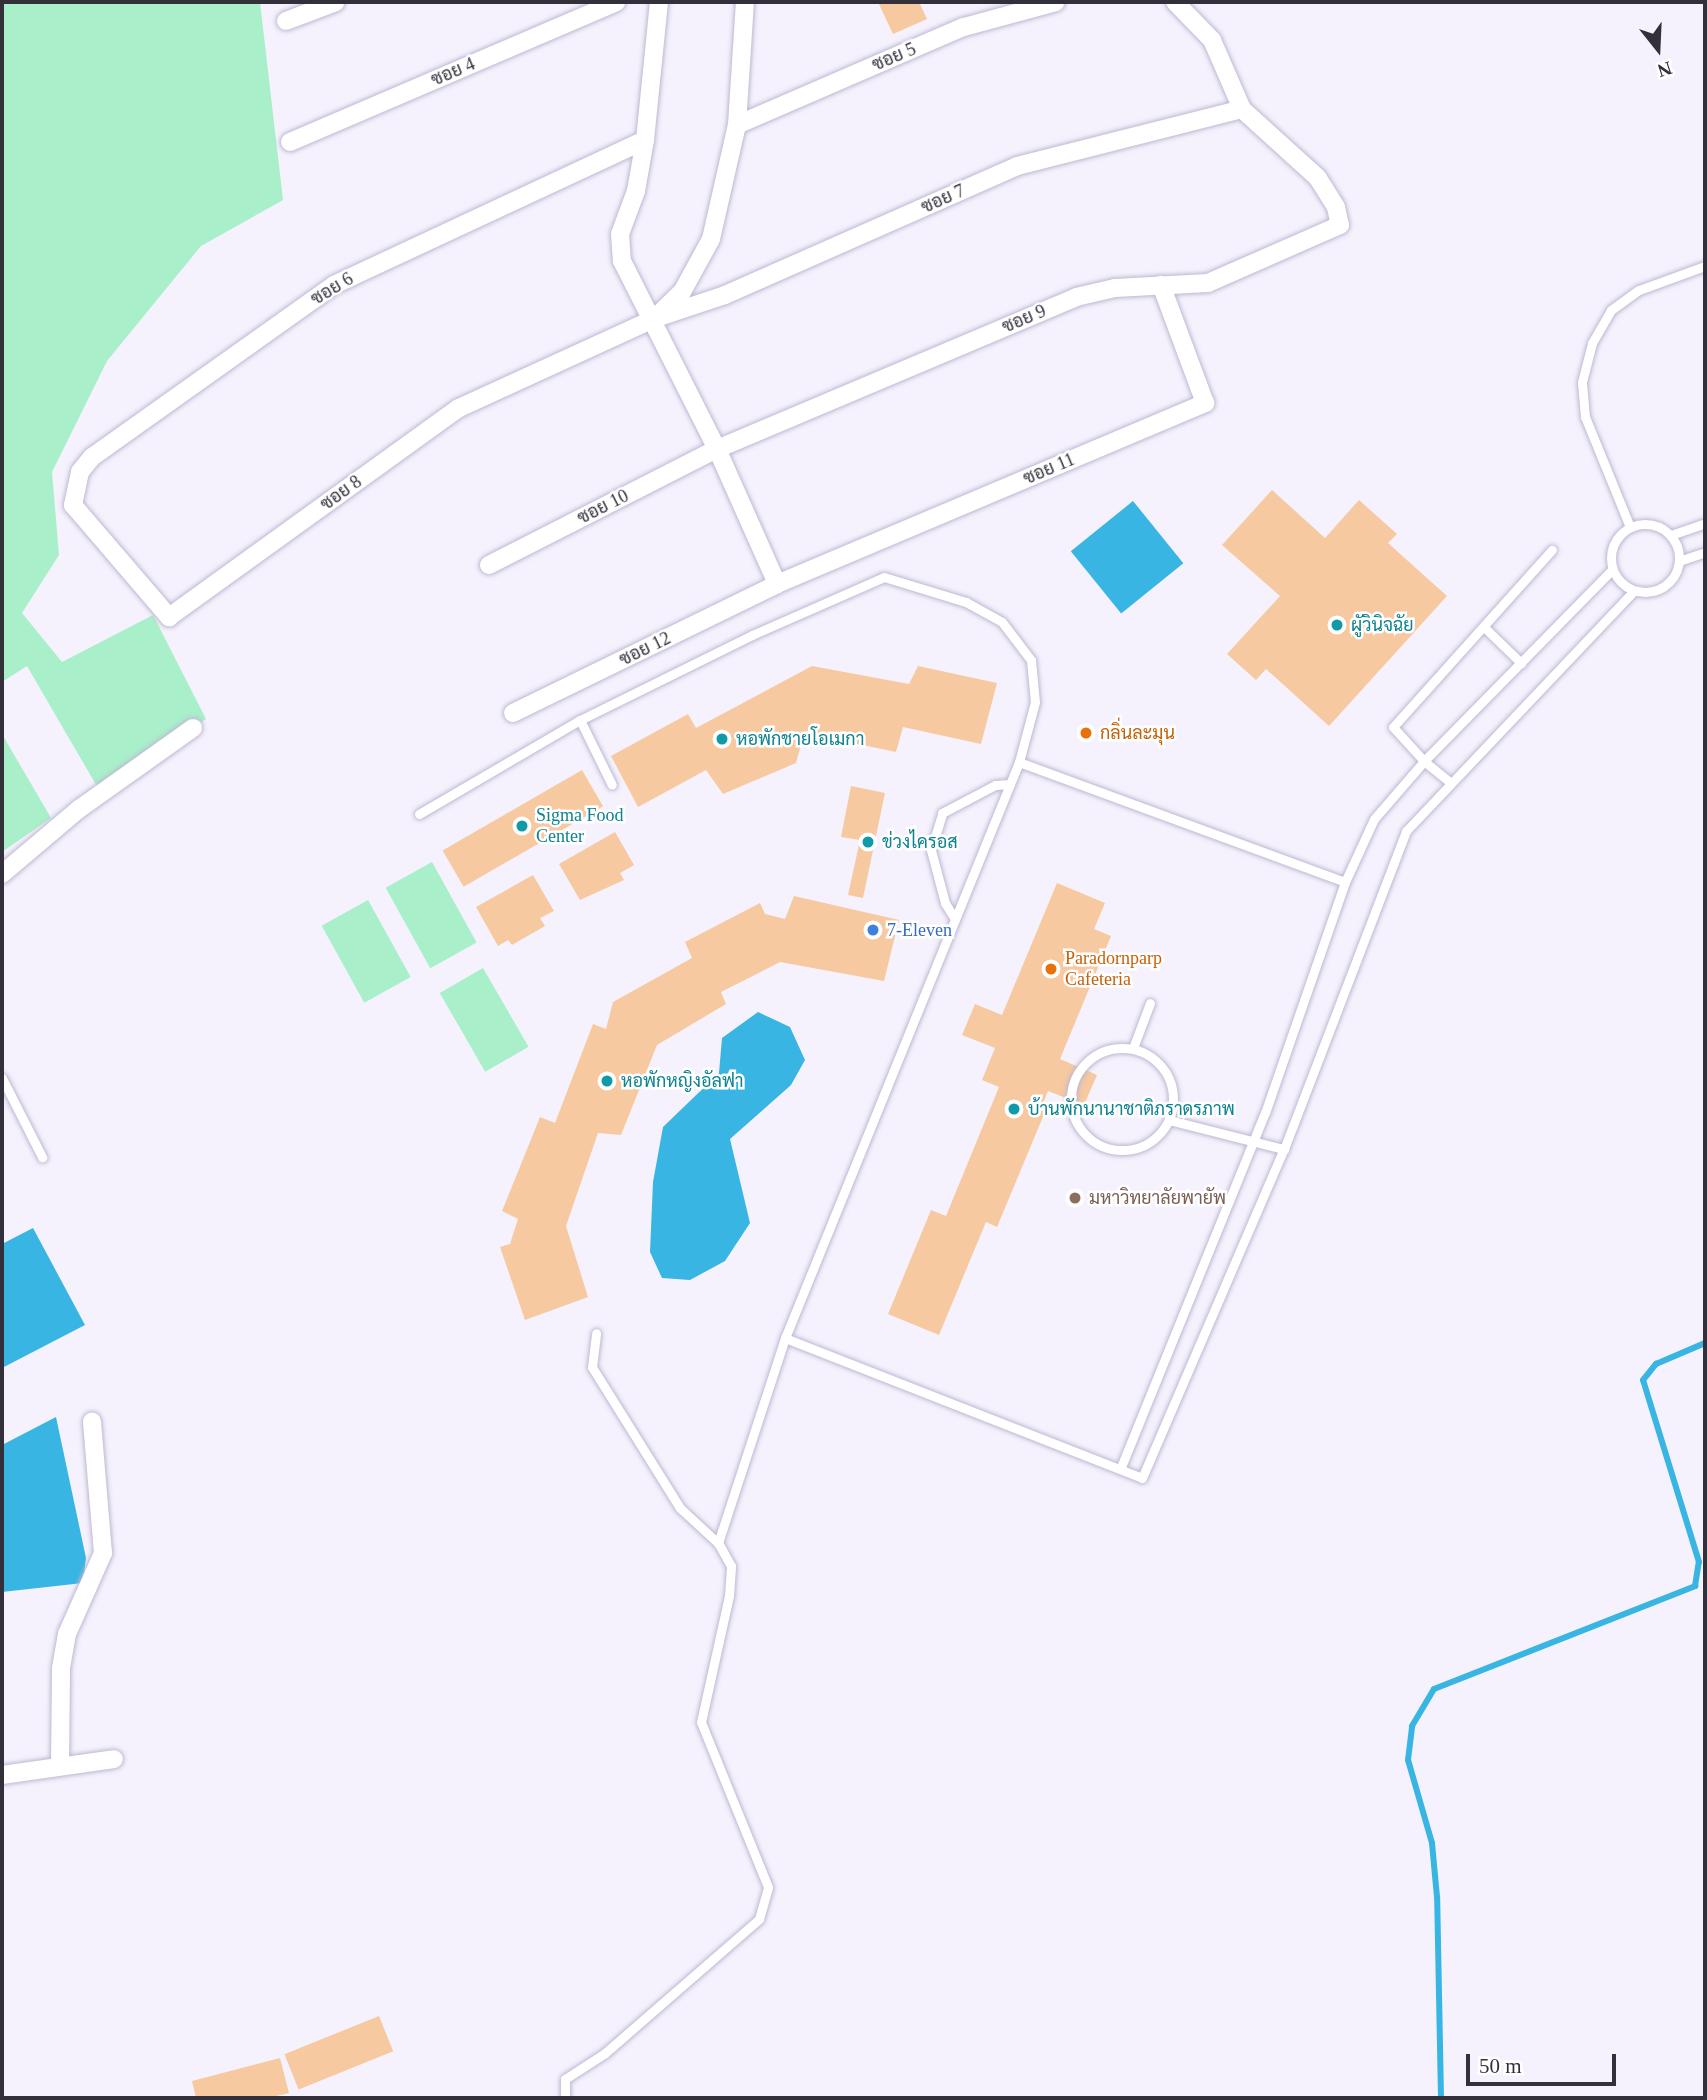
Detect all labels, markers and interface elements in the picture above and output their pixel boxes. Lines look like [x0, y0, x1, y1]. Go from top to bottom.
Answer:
north arrow [1623, 14, 1693, 84]
street label: ซอย 5 [869, 38, 919, 76]
street label: ซอย 4 [428, 53, 478, 91]
text: N [1655, 57, 1674, 82]
street label: ซอย 7 [918, 180, 968, 218]
street label: ซอย 6 [307, 268, 357, 310]
street label: ซอย 9 [999, 300, 1049, 338]
street label: ซอย 11 [1020, 449, 1078, 489]
street label: ซอย 8 [316, 471, 366, 515]
street label: ซอย 10 [574, 485, 632, 529]
place label: ผัูวินิจฉัย [1351, 614, 1413, 636]
marker: ผัูวินิจฉัย [1329, 617, 1345, 633]
street label: ซอย 12 [616, 627, 674, 671]
place label: กลิ่นละมุน [1100, 722, 1175, 744]
marker: กลิ่นละมุน [1078, 725, 1094, 741]
place label: หอพักชายโอเมกา [736, 728, 864, 750]
marker: หอพักชายโอเมกา [714, 731, 730, 747]
place label: Sigma Food Center [536, 805, 624, 848]
marker: Sigma Food Center [514, 818, 530, 834]
place label: ข่วงไครอส [882, 831, 958, 853]
marker: ข่วงไครอส [860, 834, 876, 850]
place label: 7-Eleven [887, 919, 952, 941]
marker: 7-Eleven [865, 922, 881, 938]
place label: Paradornparp Cafeteria [1065, 948, 1162, 990]
marker: Paradornparp Cafeteria [1043, 961, 1059, 977]
place label: หอพักหญิงอัลฟา [621, 1070, 744, 1092]
marker: หอพักหญิงอัลฟา [599, 1073, 615, 1089]
place label: บ้านพักนานาชาติภราดรภาพ [1028, 1098, 1235, 1120]
marker: บ้านพักนานาชาติภราดรภาพ [1006, 1101, 1022, 1117]
place label: มหาวิทยาลัยพายัพ [1089, 1187, 1226, 1209]
marker: มหาวิทยาลัยพายัพ [1067, 1190, 1083, 1206]
scale bar [1469, 2040, 1620, 2084]
text: 50 m [1479, 2054, 1522, 2078]

